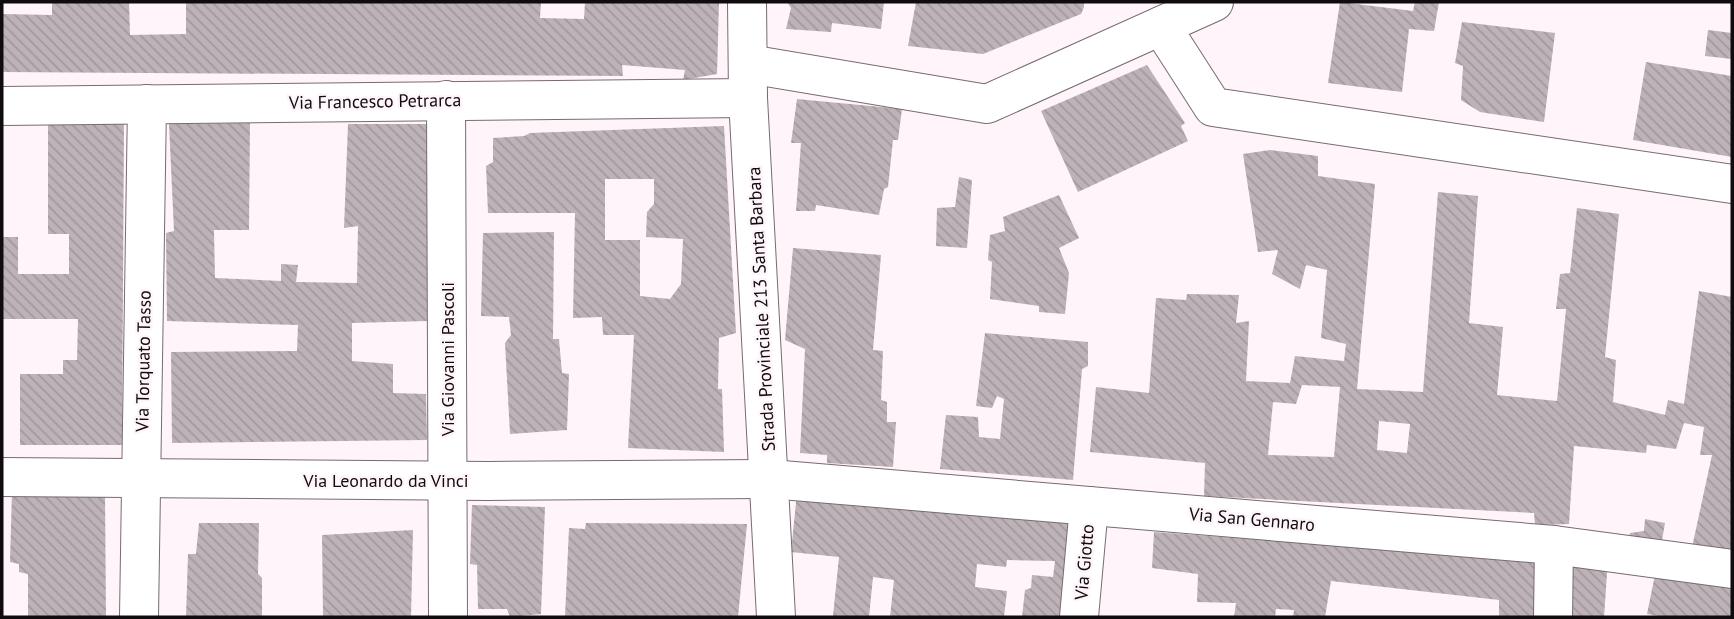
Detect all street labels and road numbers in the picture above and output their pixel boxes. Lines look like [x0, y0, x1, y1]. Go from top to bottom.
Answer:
street label: Via Francesco Petrarca [288, 88, 461, 114]
street label: Strada Provinciale 213 Santa Barbara [742, 166, 780, 452]
street label: Via Giovanni Pascoli [436, 282, 459, 437]
street label: Via Torquato Tasso [130, 290, 156, 433]
street label: Via Leonardo da Vinci [302, 469, 469, 492]
street label: Via San Gennaro [1187, 502, 1316, 536]
street label: Via Giotto [1069, 523, 1099, 602]

